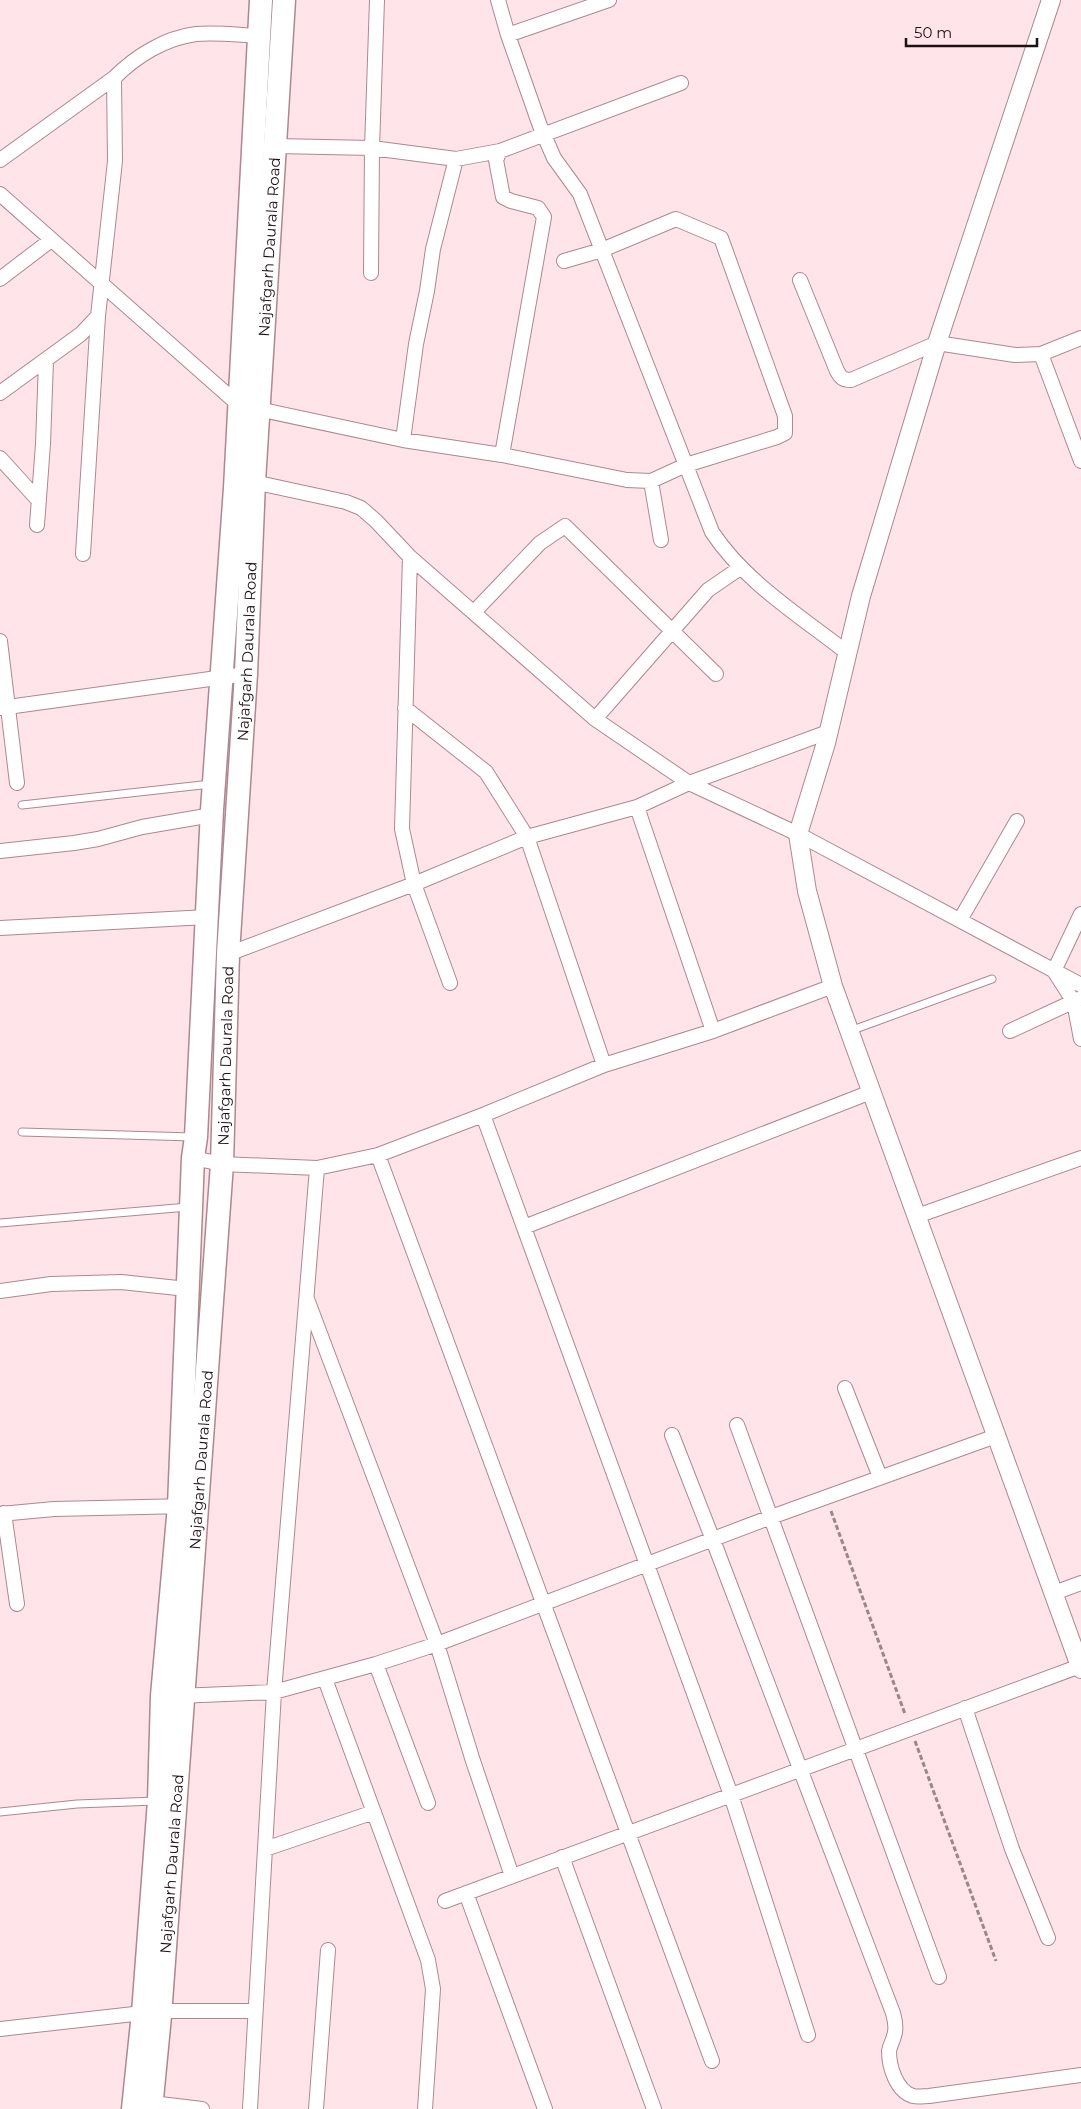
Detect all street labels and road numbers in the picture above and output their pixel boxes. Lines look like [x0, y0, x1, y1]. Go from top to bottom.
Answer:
street label: Najafgarh Daurala Road [254, 157, 284, 337]
street label: Najafgarh Daurala Road [232, 561, 260, 742]
street label: Najafgarh Daurala Road [213, 966, 237, 1146]
street label: Najafgarh Daurala Road [184, 1370, 216, 1550]
street label: Najafgarh Daurala Road [155, 1773, 187, 1954]

